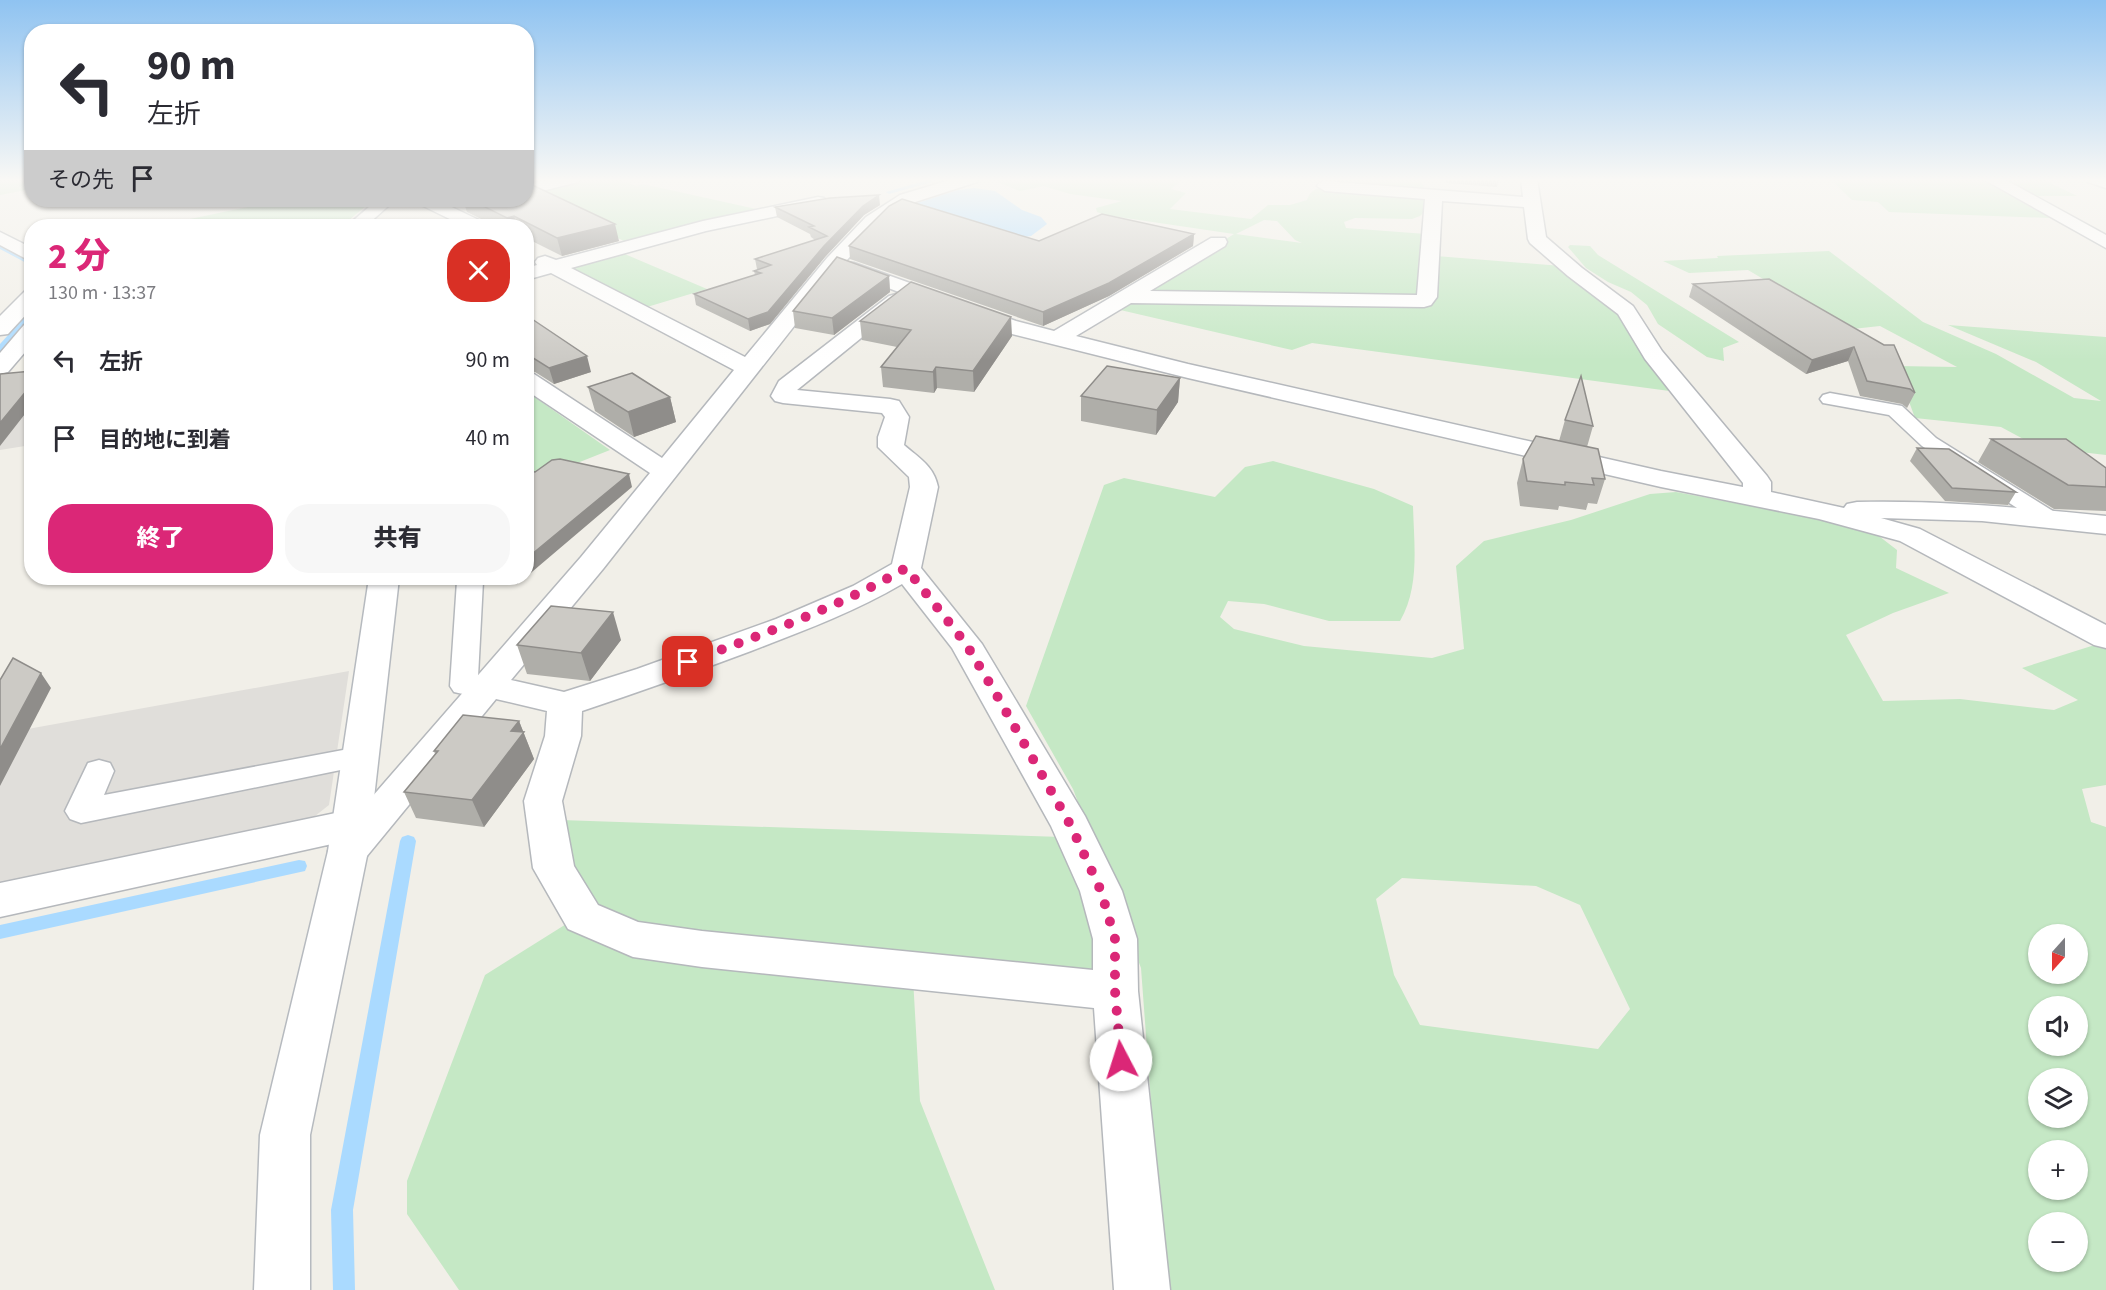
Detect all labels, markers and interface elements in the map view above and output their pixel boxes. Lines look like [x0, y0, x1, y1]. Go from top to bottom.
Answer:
text: 90 m [147, 36, 236, 96]
icon: left [48, 48, 126, 126]
text: 左折 [147, 95, 201, 134]
icon: arrive [126, 162, 159, 195]
text: その先 [48, 164, 114, 196]
text: 2 分 [48, 231, 110, 282]
button: close [447, 239, 510, 302]
text: 130 m · 13:37 [48, 279, 156, 307]
icon: left [48, 344, 81, 377]
text: 90 m [465, 344, 510, 376]
text: 左折 [99, 346, 143, 378]
icon: arrive [48, 422, 81, 455]
text: 40 m [465, 422, 510, 454]
text: 目的地に到着 [99, 424, 231, 456]
button: 終了 [48, 504, 273, 573]
button: 共有 [285, 504, 510, 573]
pin [662, 636, 713, 687]
icon: arrive [671, 645, 704, 678]
north arrow [2028, 924, 2088, 984]
map controls [2028, 924, 2088, 1272]
button: sound [2028, 996, 2088, 1056]
position arrow [1089, 1028, 1153, 1092]
button: layers [2028, 1068, 2088, 1128]
button: + [2028, 1140, 2088, 1200]
button: − [2028, 1212, 2088, 1272]

